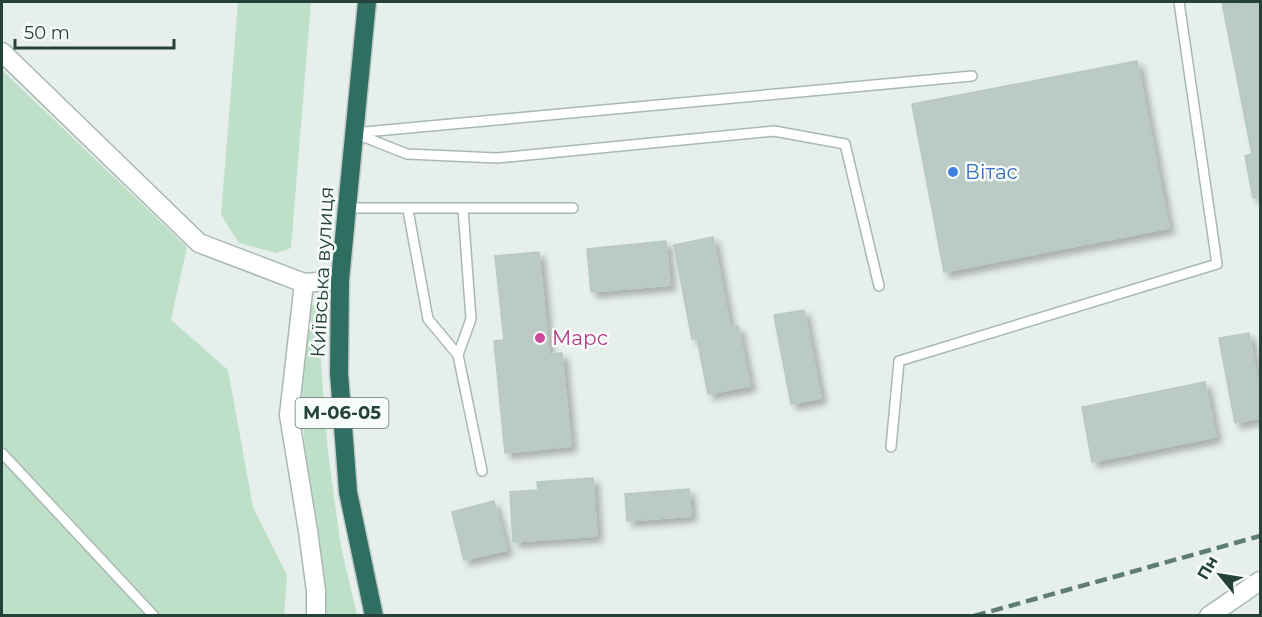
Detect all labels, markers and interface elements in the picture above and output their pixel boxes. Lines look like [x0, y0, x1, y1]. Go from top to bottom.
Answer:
scale bar [15, 12, 174, 50]
text: 50 m [24, 22, 70, 44]
place label: Вітас [965, 160, 1018, 184]
marker: Вітас [946, 165, 960, 179]
street label: Київська вулиця [306, 186, 338, 358]
place label: Марс [552, 326, 608, 350]
marker: Марс [533, 331, 547, 345]
road number: М-06-05 [296, 398, 388, 428]
north arrow [1190, 545, 1250, 605]
text: Пн [1193, 553, 1222, 583]

